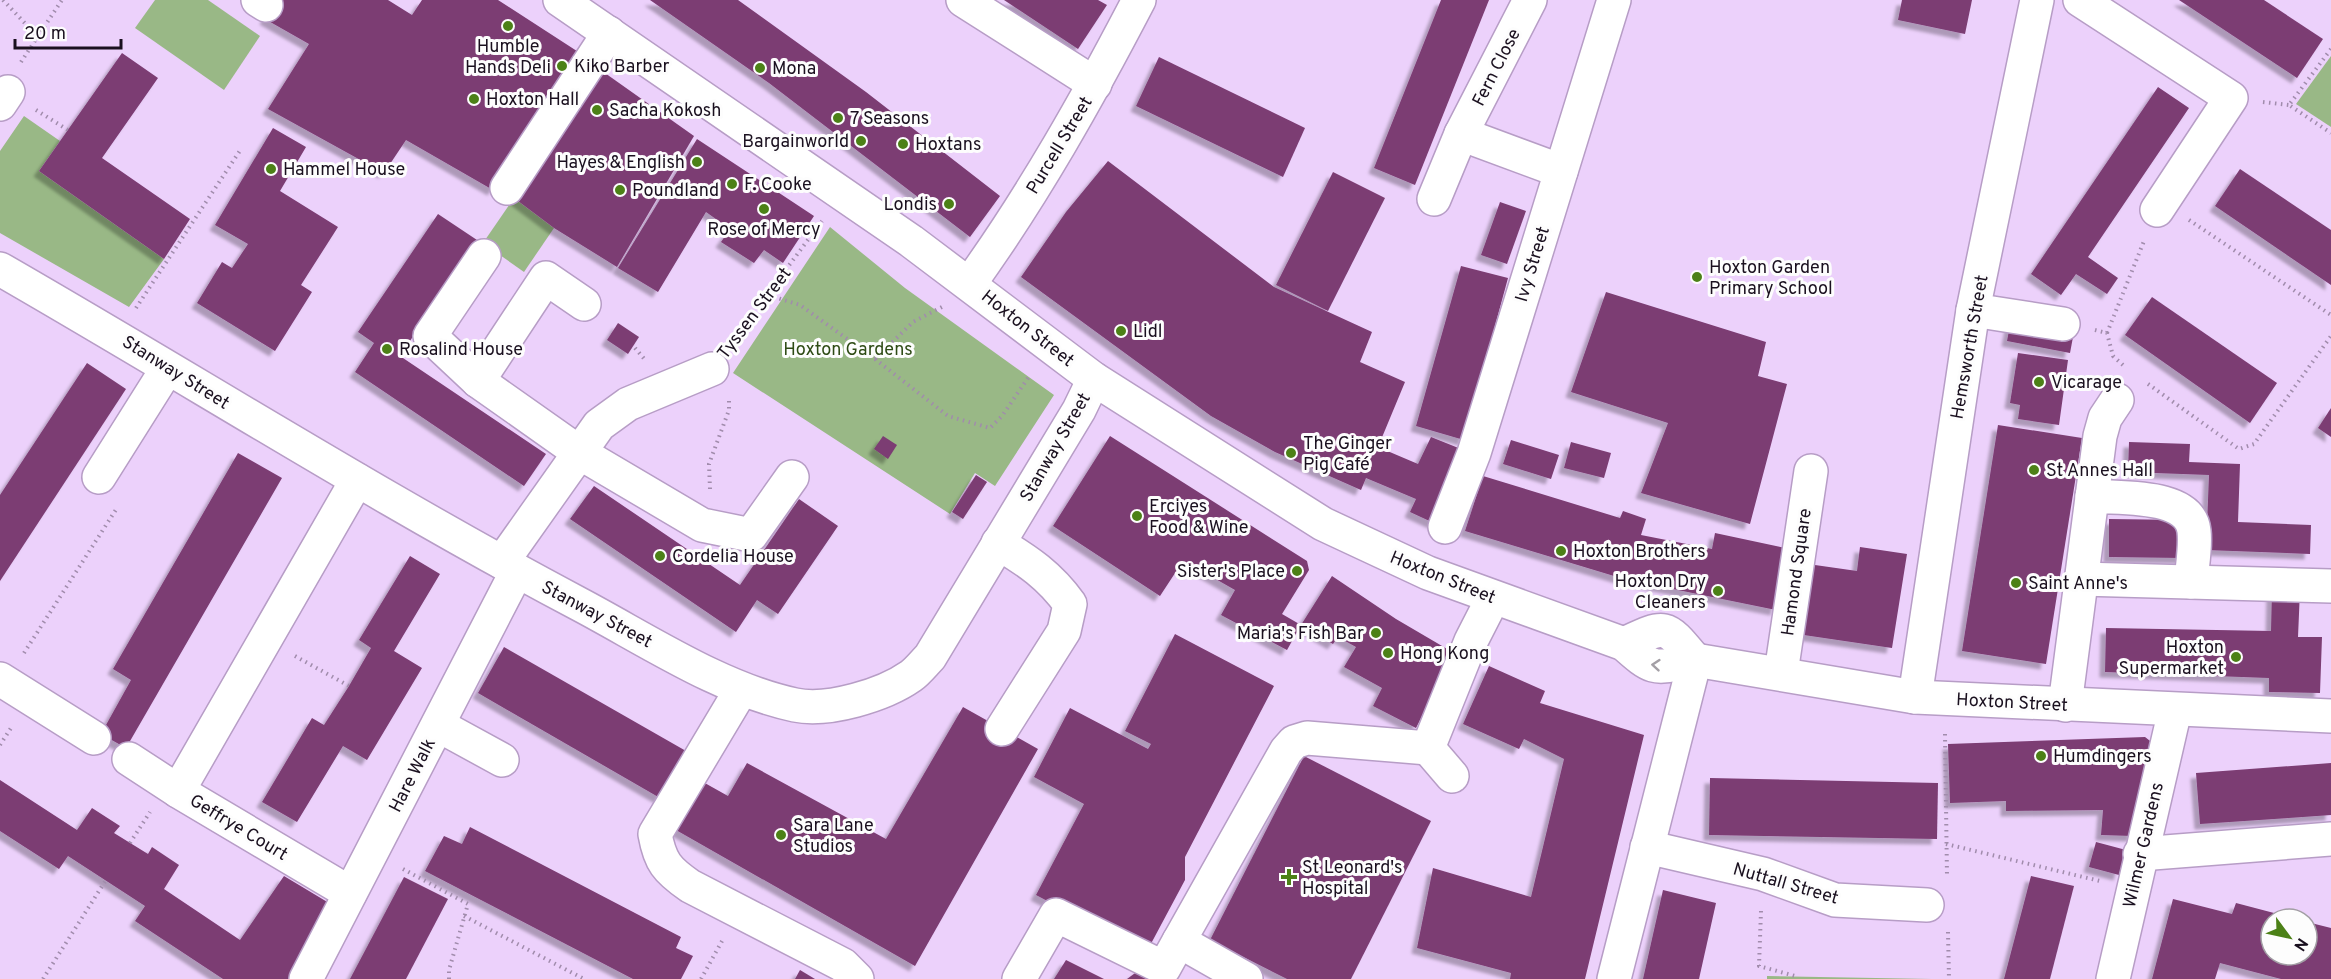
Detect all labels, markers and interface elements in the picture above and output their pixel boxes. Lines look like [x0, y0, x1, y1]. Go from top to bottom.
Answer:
scale bar [15, 12, 122, 50]
marker: Humble Hands Deli [501, 19, 515, 33]
text: 20 m [24, 23, 66, 46]
street label: Fern Close [1468, 25, 1527, 110]
place label: Humble Hands Deli [465, 36, 551, 80]
place label: Kiko Barber [574, 56, 670, 79]
place label: Mona [772, 58, 816, 81]
marker: Kiko Barber [555, 59, 569, 73]
marker: Mona [753, 61, 767, 75]
place label: Hoxton Hall [486, 89, 579, 112]
marker: Hoxton Hall [467, 92, 481, 106]
street label: Purcell Street [1022, 93, 1098, 199]
place label: Sacha Kokosh [609, 100, 721, 123]
marker: Sacha Kokosh [590, 103, 604, 117]
place label: 7 Seasons [850, 108, 929, 131]
marker: 7 Seasons [831, 111, 845, 125]
place label: Bargainworld [742, 131, 849, 154]
marker: Bargainworld [854, 134, 868, 148]
place label: Hoxtans [915, 134, 981, 157]
marker: Hoxtans [896, 137, 910, 151]
place label: Hayes & English [556, 152, 685, 175]
marker: Hayes & English [690, 155, 704, 169]
place label: Hammel House [283, 159, 405, 182]
marker: Hammel House [264, 162, 278, 176]
place label: F. Cooke [744, 174, 812, 197]
marker: F. Cooke [725, 177, 739, 191]
place label: Poundland [632, 180, 719, 203]
marker: Poundland [613, 183, 627, 197]
place label: Londis [883, 194, 937, 217]
marker: Londis [942, 197, 956, 211]
marker: Rose of Mercy [757, 202, 771, 216]
place label: Rose of Mercy [707, 219, 821, 242]
street label: Ivy Street [1511, 224, 1556, 305]
place label: Hoxton Garden Primary School [1709, 257, 1833, 301]
street label: Tyssen Street [713, 263, 797, 365]
marker: Hoxton Garden Primary School [1690, 270, 1704, 284]
street label: Hemsworth Street [1946, 273, 1995, 421]
street label: Hoxton Street [976, 286, 1078, 373]
place label: Lidl [1133, 321, 1162, 344]
marker: Lidl [1114, 324, 1128, 338]
street label: Stanway Street [117, 331, 233, 415]
place label: Rosalind House [399, 339, 523, 362]
park label: Hoxton Gardens [783, 339, 913, 362]
marker: Rosalind House [380, 342, 394, 356]
place label: Vicarage [2051, 372, 2122, 395]
marker: Vicarage [2032, 375, 2046, 389]
street label: Stanway Street [1016, 389, 1097, 506]
place label: The Ginger Pig Café [1303, 433, 1392, 477]
marker: The Ginger Pig Café [1284, 446, 1298, 460]
place label: St Annes Hall [2046, 460, 2153, 483]
marker: St Annes Hall [2027, 463, 2041, 477]
place label: Erciyes Food & Wine [1149, 496, 1249, 540]
street label: Hamond Square [1777, 507, 1818, 638]
marker: Erciyes Food & Wine [1130, 509, 1144, 523]
place label: Hoxton Brothers [1573, 541, 1706, 564]
marker: Hoxton Brothers [1554, 544, 1568, 558]
place label: Cordelia House [672, 546, 794, 569]
street label: Hoxton Street [1386, 547, 1499, 610]
marker: Cordelia House [653, 549, 667, 563]
place label: Sister's Place [1177, 561, 1285, 584]
marker: Sister's Place [1290, 564, 1304, 578]
place label: Hoxton Dry Cleaners [1615, 571, 1706, 615]
place label: Saint Anne's [2028, 573, 2128, 596]
street label: Stanway Street [537, 576, 656, 654]
marker: Saint Anne's [2009, 576, 2023, 590]
marker: Hoxton Dry Cleaners [1711, 584, 1725, 598]
place label: Maria's Fish Bar [1237, 623, 1364, 646]
marker: Maria's Fish Bar [1369, 626, 1383, 640]
place label: Hoxton Supermarket [2118, 637, 2224, 681]
place label: Hong Kong [1400, 643, 1489, 666]
marker: Hong Kong [1381, 646, 1395, 660]
marker: Hoxton Supermarket [2229, 650, 2243, 664]
one-way arrow [1651, 659, 1661, 672]
street label: Hoxton Street [1955, 689, 2068, 718]
street label: Hare Walk [385, 735, 442, 817]
place label: Humdingers [2053, 746, 2152, 769]
marker: Humdingers [2034, 749, 2048, 763]
street label: Wilmer Gardens [2119, 780, 2170, 910]
street label: Geffrye Court [185, 790, 292, 867]
place label: Sara Lane Studios [793, 815, 874, 859]
marker: Sara Lane Studios [774, 828, 788, 842]
place label: St Leonard's Hospital [1302, 857, 1403, 901]
street label: Nuttall Street [1730, 858, 1841, 910]
marker: St Leonard's Hospital [1280, 868, 1298, 886]
north arrow [2259, 907, 2319, 967]
text: N [2288, 934, 2311, 954]

